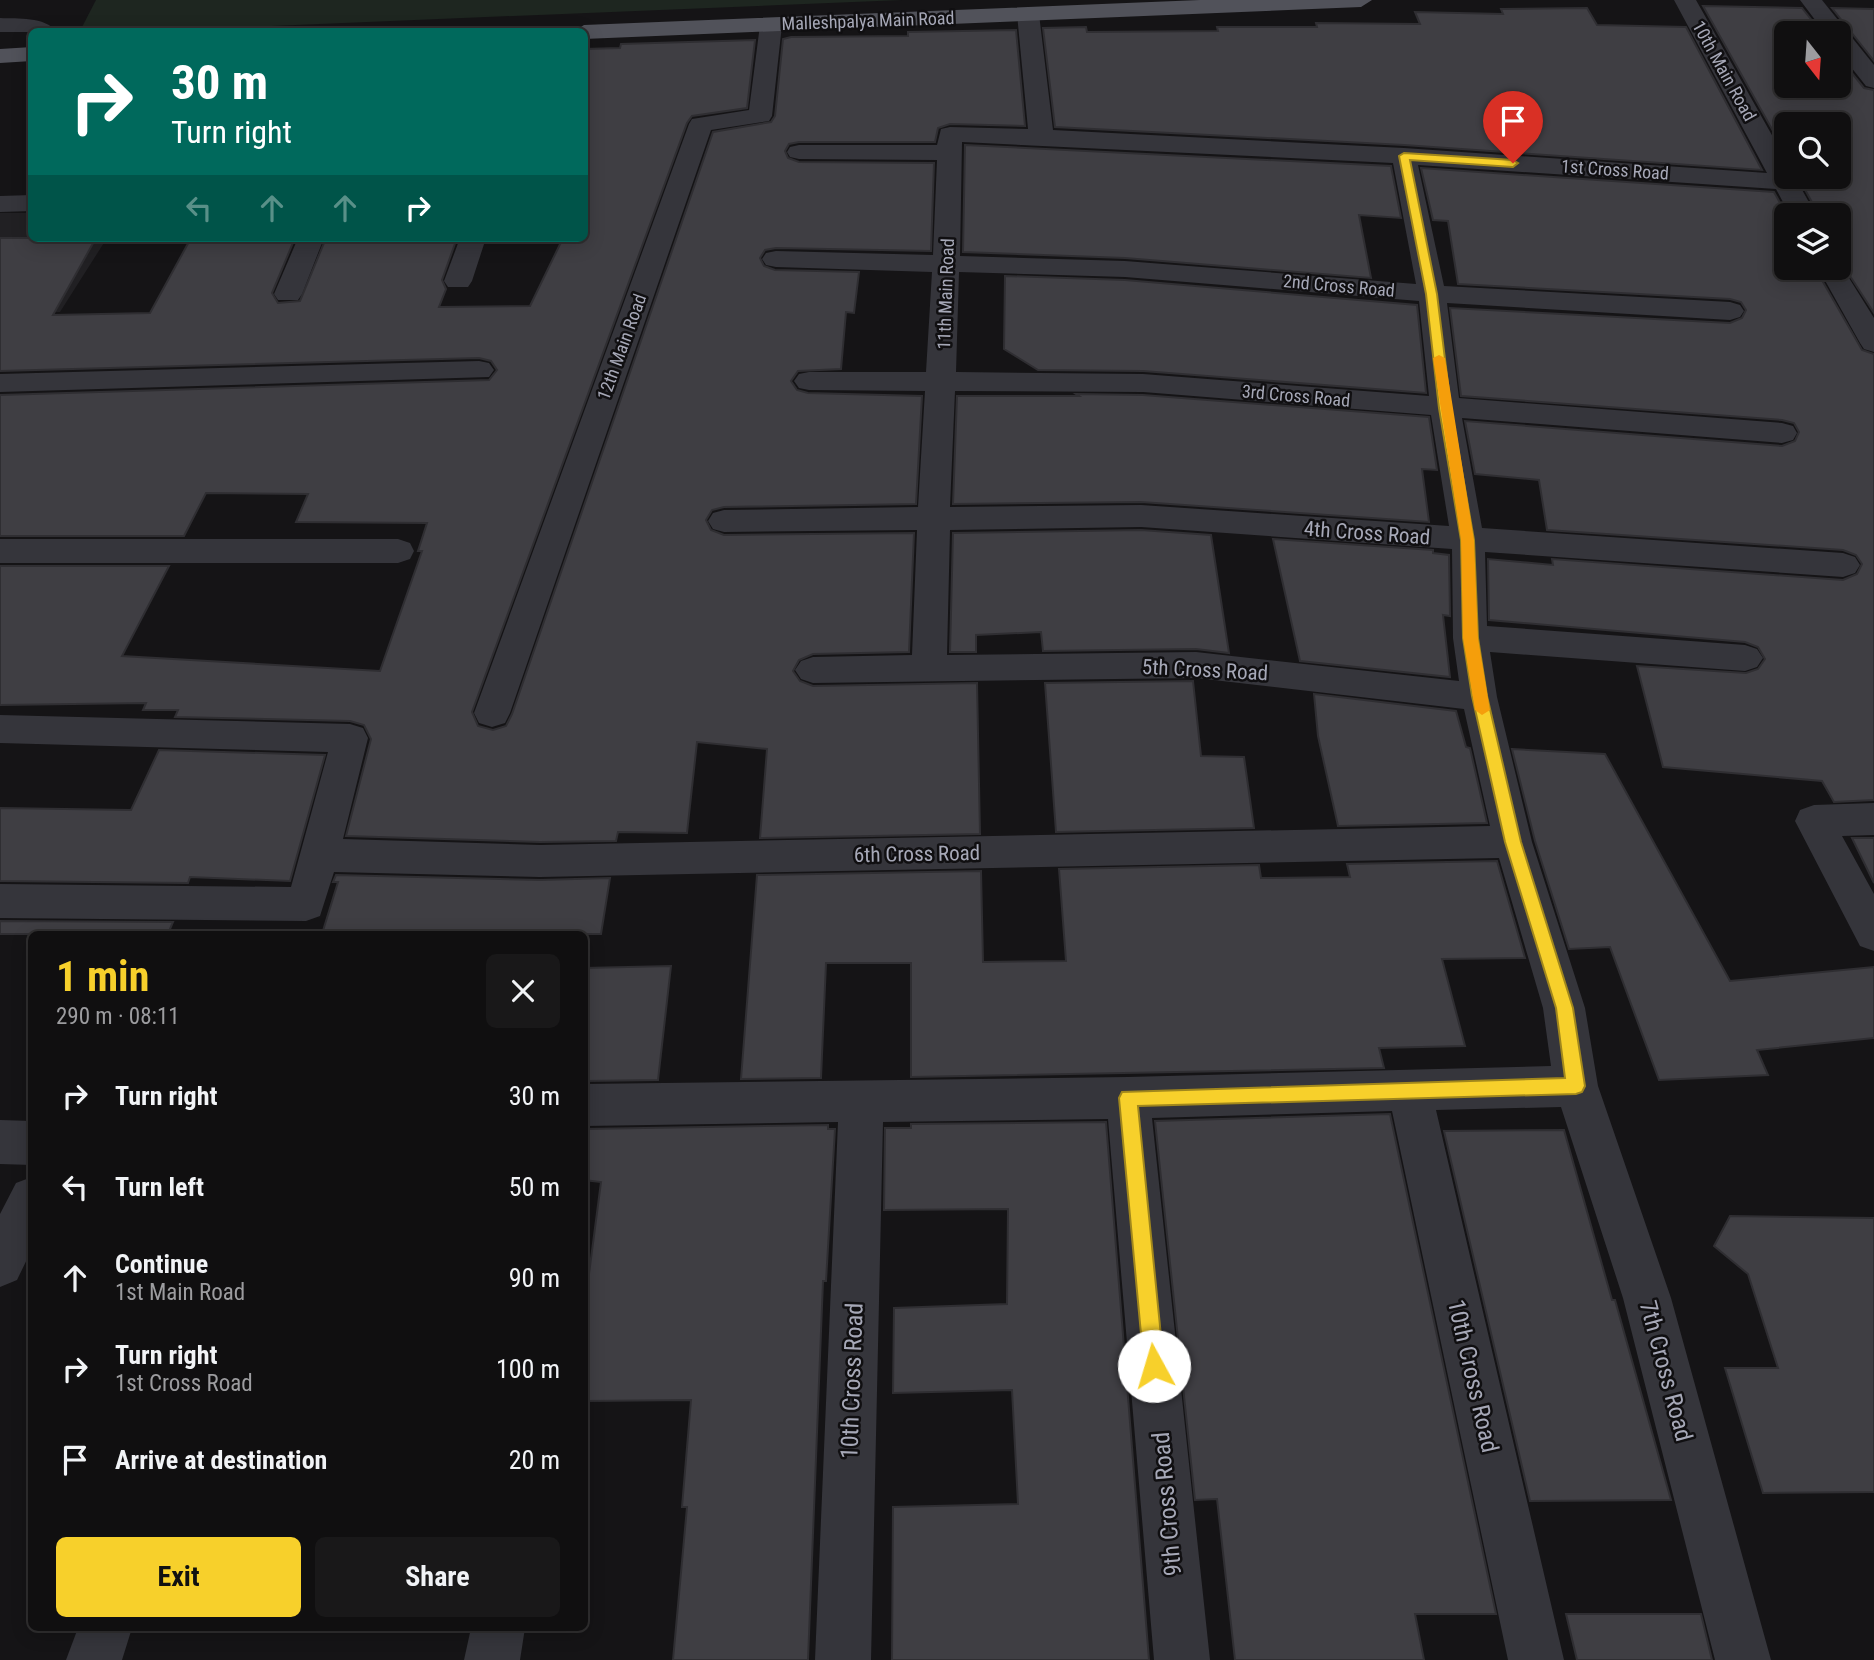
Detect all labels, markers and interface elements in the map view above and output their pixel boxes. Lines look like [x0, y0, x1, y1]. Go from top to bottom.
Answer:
street label: Malleshpalya Main Road [781, 7, 955, 34]
street label: 10th Main Road [1688, 17, 1761, 125]
north arrow [1774, 21, 1852, 98]
map controls [1774, 21, 1851, 280]
text: 30 m [171, 54, 268, 111]
icon: right [56, 56, 147, 147]
pin [1483, 91, 1543, 163]
icon: arrive [1494, 102, 1532, 140]
button: search [1774, 112, 1851, 189]
text: Turn right [171, 113, 292, 151]
street label: 1st Cross Road [1561, 155, 1670, 184]
icon: left [180, 189, 218, 227]
icon: ahead [253, 189, 291, 227]
icon: ahead [326, 189, 364, 227]
icon: right [399, 189, 437, 227]
button: layers [1774, 203, 1851, 280]
street label: 11th Main Road [933, 238, 958, 350]
street label: 2nd Cross Road [1282, 270, 1396, 301]
street label: 12th Main Road [593, 291, 650, 403]
street label: 3rd Cross Road [1241, 380, 1351, 411]
street label: 4th Cross Road [1303, 517, 1431, 549]
street label: 5th Cross Road [1141, 655, 1269, 685]
street label: 6th Cross Road [854, 841, 980, 867]
text: 1 min [56, 952, 149, 1001]
button: close [486, 954, 560, 1028]
text: 290 m · 08:11 [56, 1003, 180, 1030]
icon: right [56, 1077, 94, 1115]
text: Turn right [115, 1081, 217, 1111]
text: 30 m [509, 1081, 560, 1111]
icon: left [56, 1168, 94, 1206]
text: Turn left [115, 1172, 204, 1202]
text: 50 m [509, 1172, 560, 1202]
text: Continue [115, 1249, 208, 1279]
icon: ahead [56, 1259, 94, 1297]
text: 90 m [509, 1263, 560, 1293]
text: 1st Main Road [115, 1279, 245, 1306]
street label: 10th Cross Road [1442, 1297, 1504, 1455]
street label: 7th Cross Road [1634, 1298, 1698, 1444]
street label: 10th Cross Road [835, 1302, 869, 1460]
position arrow [1117, 1329, 1191, 1403]
text: Turn right [115, 1340, 217, 1370]
icon: right [56, 1350, 94, 1388]
text: 100 m [496, 1354, 560, 1384]
text: 1st Cross Road [115, 1370, 253, 1397]
street label: 9th Cross Road [1147, 1431, 1187, 1577]
icon: arrive [56, 1441, 94, 1479]
text: Arrive at destination [115, 1445, 327, 1475]
text: 20 m [509, 1445, 560, 1475]
button: Exit [56, 1537, 301, 1617]
button: Share [315, 1537, 560, 1617]

